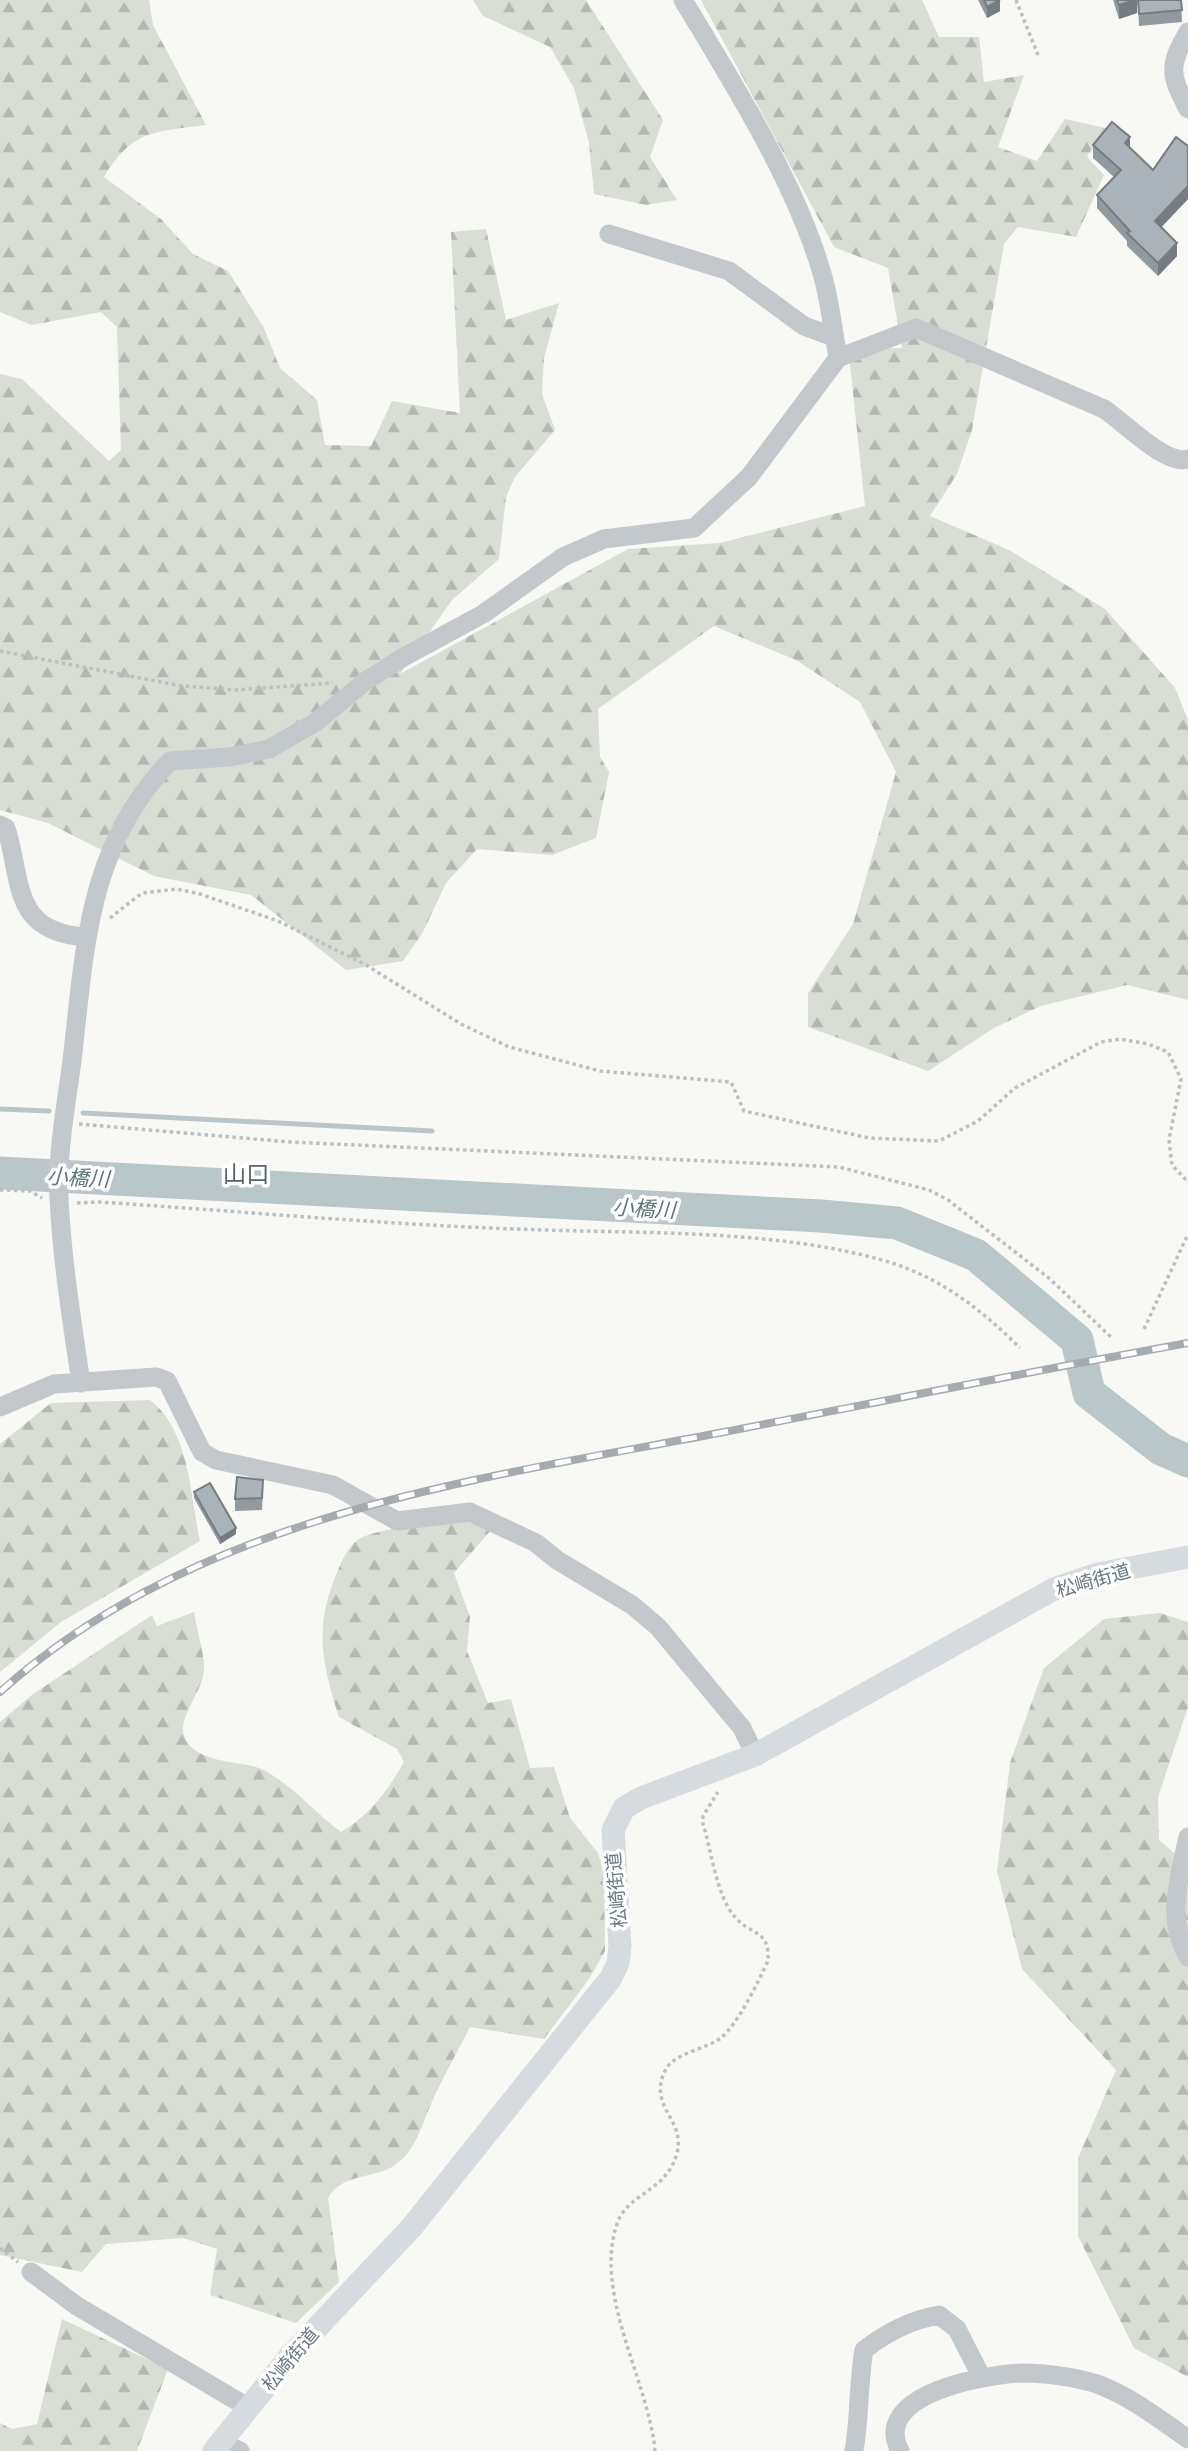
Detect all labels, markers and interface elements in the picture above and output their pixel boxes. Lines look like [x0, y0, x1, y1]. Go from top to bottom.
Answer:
district label: 山口 [223, 1161, 269, 1187]
water label: 小橋川 [46, 1163, 112, 1191]
water label: 小橋川 [612, 1194, 678, 1222]
street label: 松崎街道 [1053, 1559, 1133, 1601]
street label: 松崎街道 [602, 1851, 630, 1929]
street label: 松崎街道 [257, 2323, 323, 2395]

